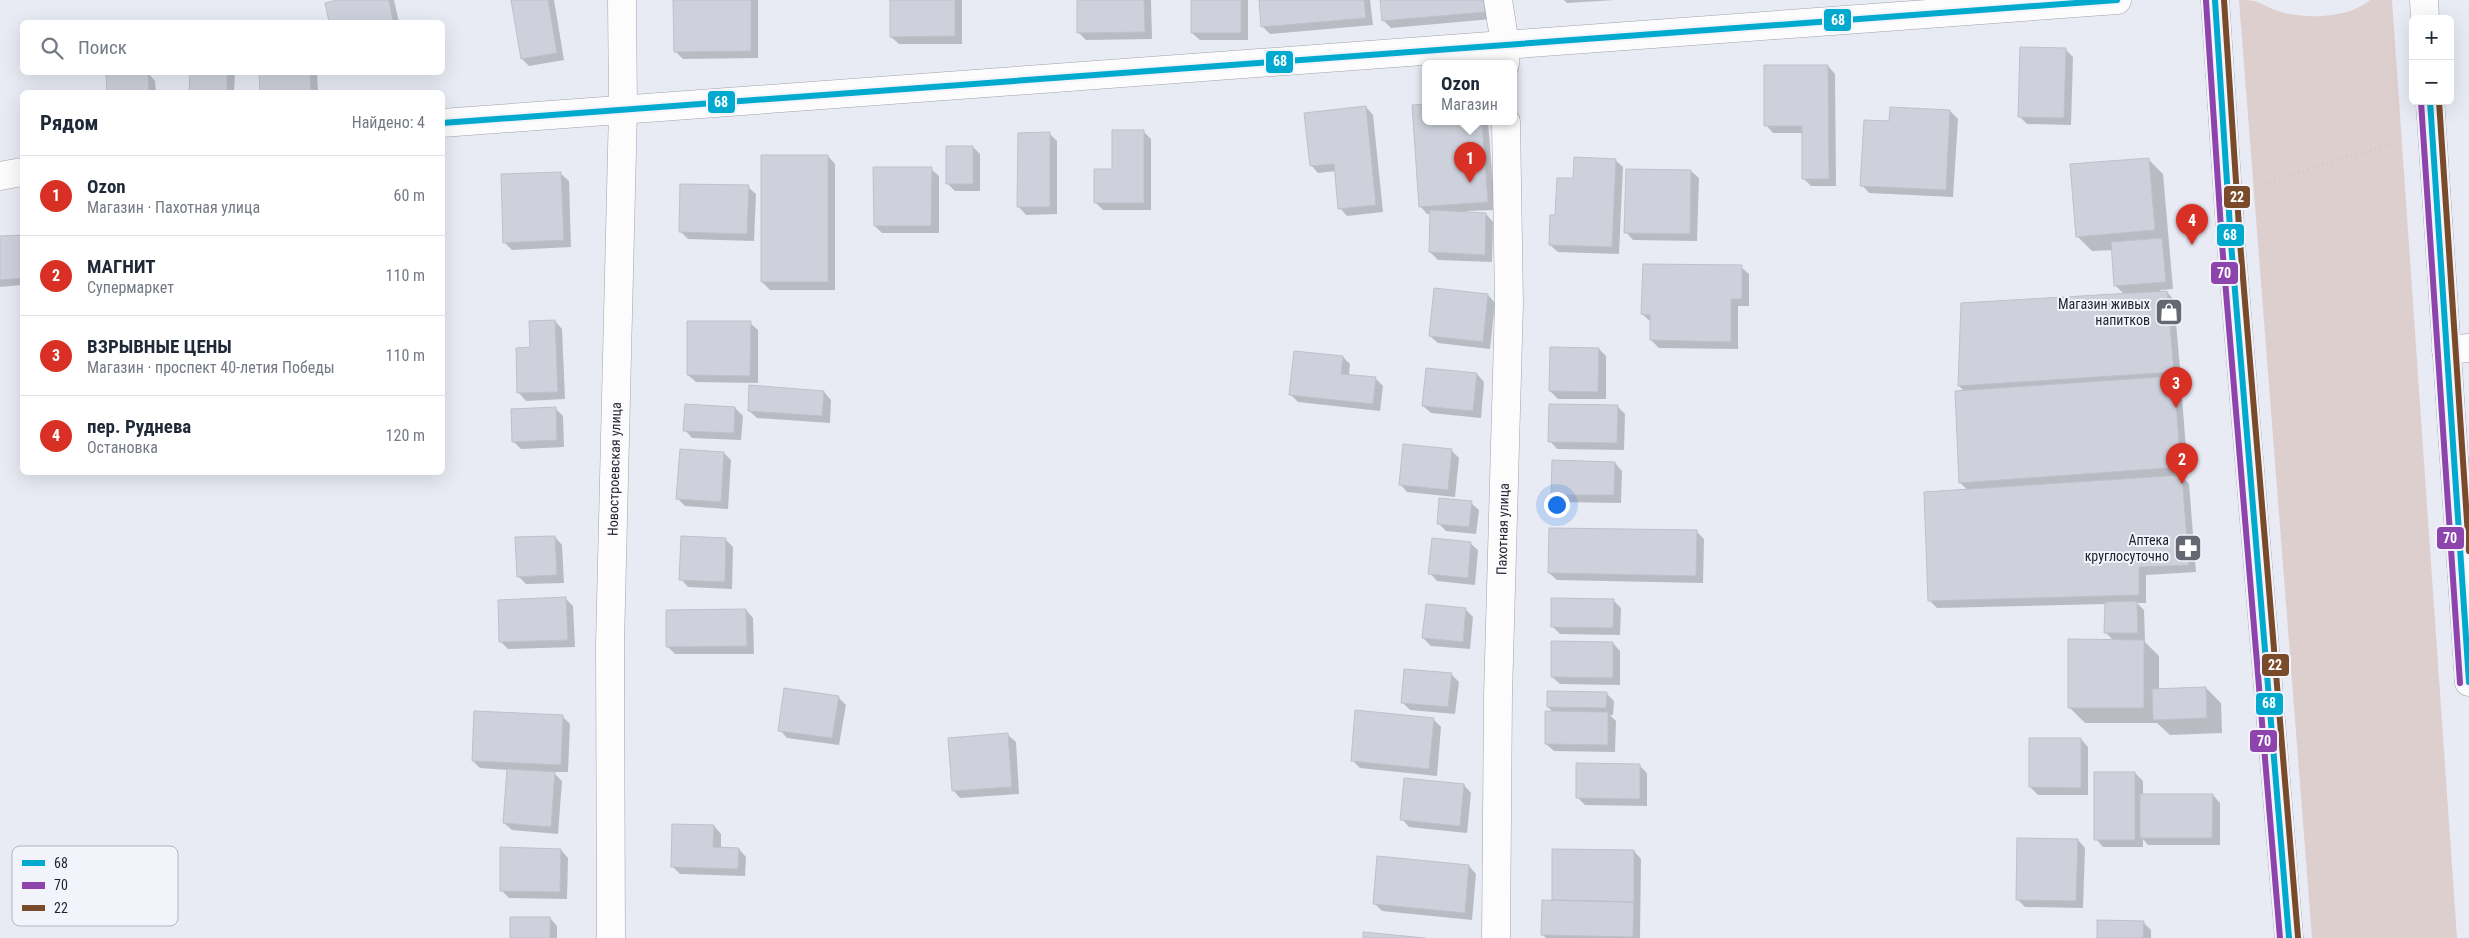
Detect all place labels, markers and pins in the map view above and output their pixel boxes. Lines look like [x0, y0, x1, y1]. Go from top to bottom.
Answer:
pin: 1 [1454, 142, 1486, 183]
pin: 4 [2176, 204, 2208, 245]
place label: Магазин живых напитков [2058, 296, 2150, 328]
shop icon: Магазин живых напитков [2154, 297, 2184, 327]
pin: 3 [2160, 367, 2192, 408]
pin: 2 [2166, 443, 2198, 484]
place label: Аптека круглосуточно [2085, 532, 2169, 564]
pharmacy icon: Аптека круглосуточно [2173, 533, 2203, 563]

